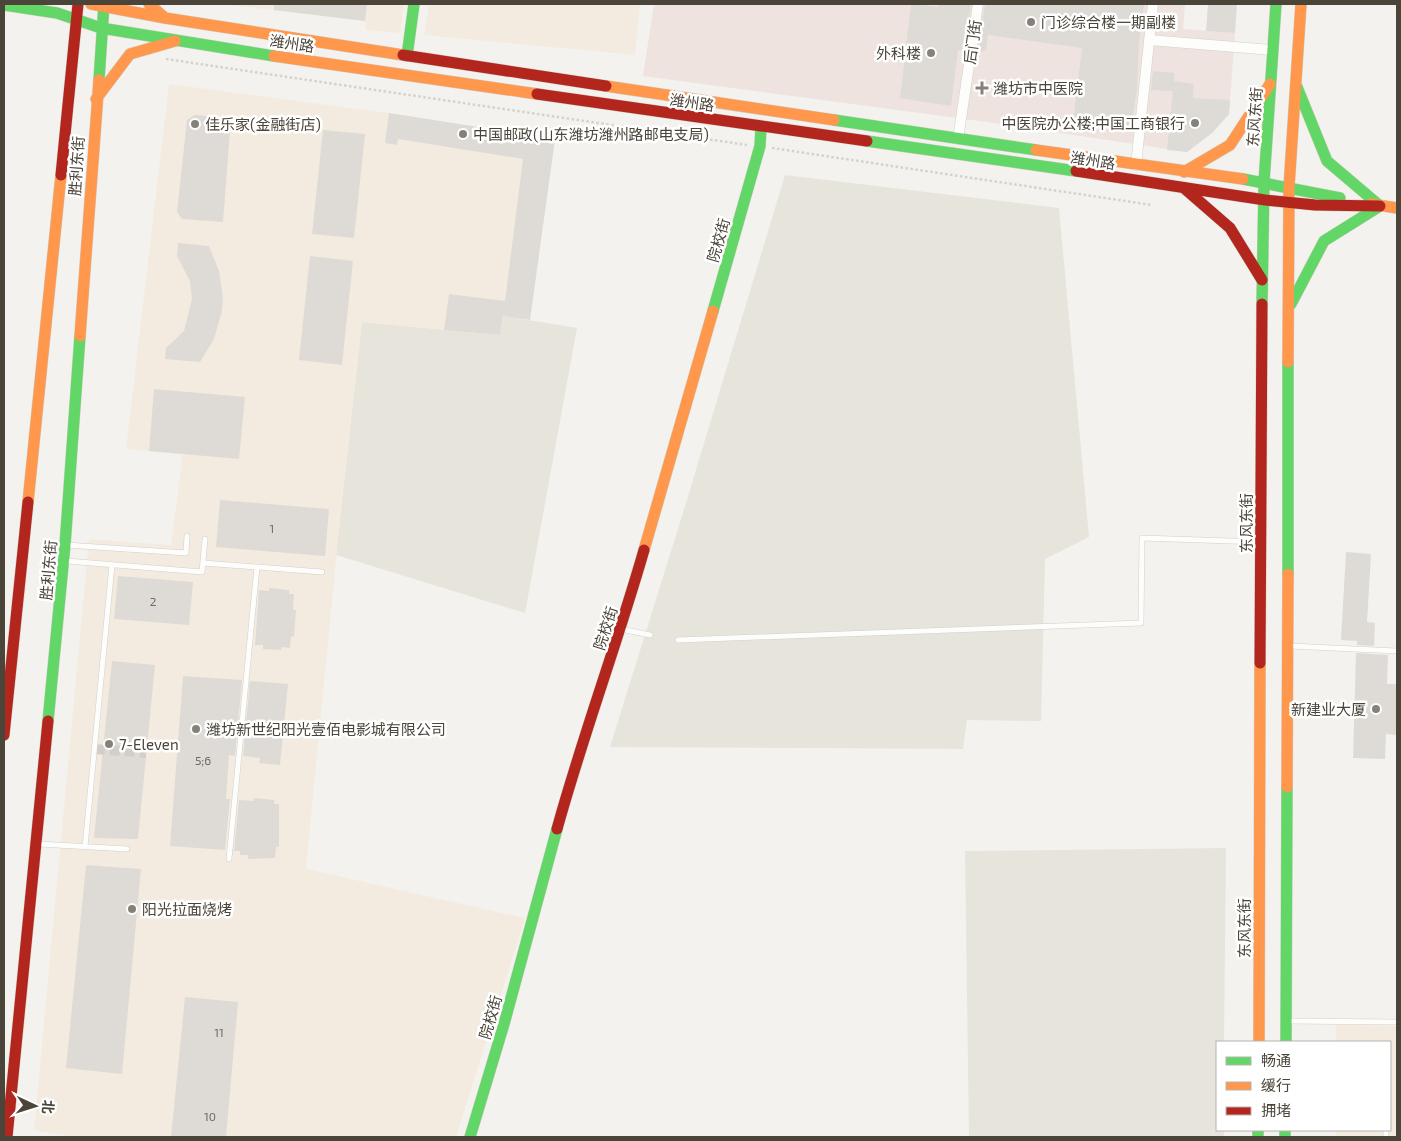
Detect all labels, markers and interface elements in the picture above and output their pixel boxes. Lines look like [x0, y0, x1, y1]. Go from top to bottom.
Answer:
place label: 门诊综合楼一期副楼 [1041, 13, 1176, 31]
marker: 门诊综合楼一期副楼 [1025, 16, 1037, 28]
street label: 后门街 [960, 18, 984, 66]
street label: 潍州路 [268, 31, 316, 55]
place label: 外科楼 [876, 44, 921, 62]
marker: 外科楼 [925, 47, 937, 59]
place label: 潍坊市中医院 [993, 79, 1083, 97]
marker: 潍坊市中医院 [975, 81, 989, 95]
street label: 东风东街 [1243, 86, 1265, 148]
street label: 潍州路 [668, 90, 716, 114]
place label: 中医院办公楼;中国工商银行 [1001, 114, 1185, 132]
place label: 佳乐家(金融街店) [205, 115, 321, 133]
marker: 中医院办公楼;中国工商银行 [1189, 117, 1201, 129]
marker: 佳乐家(金融街店) [189, 118, 201, 130]
place label: 中国邮政(山东潍坊潍州路邮电支局) [473, 125, 709, 143]
marker: 中国邮政(山东潍坊潍州路邮电支局) [457, 128, 469, 140]
street label: 胜利东街 [65, 135, 87, 197]
street label: 潍州路 [1069, 148, 1117, 172]
street label: 院校街 [703, 216, 733, 264]
street label: 东风东街 [1237, 493, 1255, 553]
house number: 1 [270, 521, 274, 535]
street label: 胜利东街 [36, 539, 60, 601]
house number: 2 [150, 594, 157, 608]
street label: 院校街 [589, 604, 621, 652]
place label: 新建业大厦 [1291, 700, 1366, 718]
marker: 新建业大厦 [1370, 703, 1382, 715]
place label: 潍坊新世纪阳光壹佰电影城有限公司 [206, 720, 446, 738]
marker: 潍坊新世纪阳光壹佰电影城有限公司 [190, 723, 202, 735]
place label: 7-Eleven [119, 735, 179, 753]
marker: 7-Eleven [103, 738, 115, 750]
house number: 5;6 [195, 753, 211, 767]
street label: 东风东街 [1235, 898, 1253, 958]
place label: 阳光拉面烧烤 [142, 900, 232, 918]
marker: 阳光拉面烧烤 [126, 903, 138, 915]
street label: 院校街 [475, 993, 505, 1041]
house number: 11 [214, 1025, 224, 1039]
legend [1216, 1041, 1391, 1131]
text: 畅通 [1261, 1051, 1291, 1069]
text: 缓行 [1261, 1076, 1291, 1094]
north arrow [10, 1081, 60, 1131]
text: 北 [39, 1099, 57, 1115]
text: 拥堵 [1261, 1101, 1291, 1119]
house number: 10 [204, 1109, 216, 1123]

